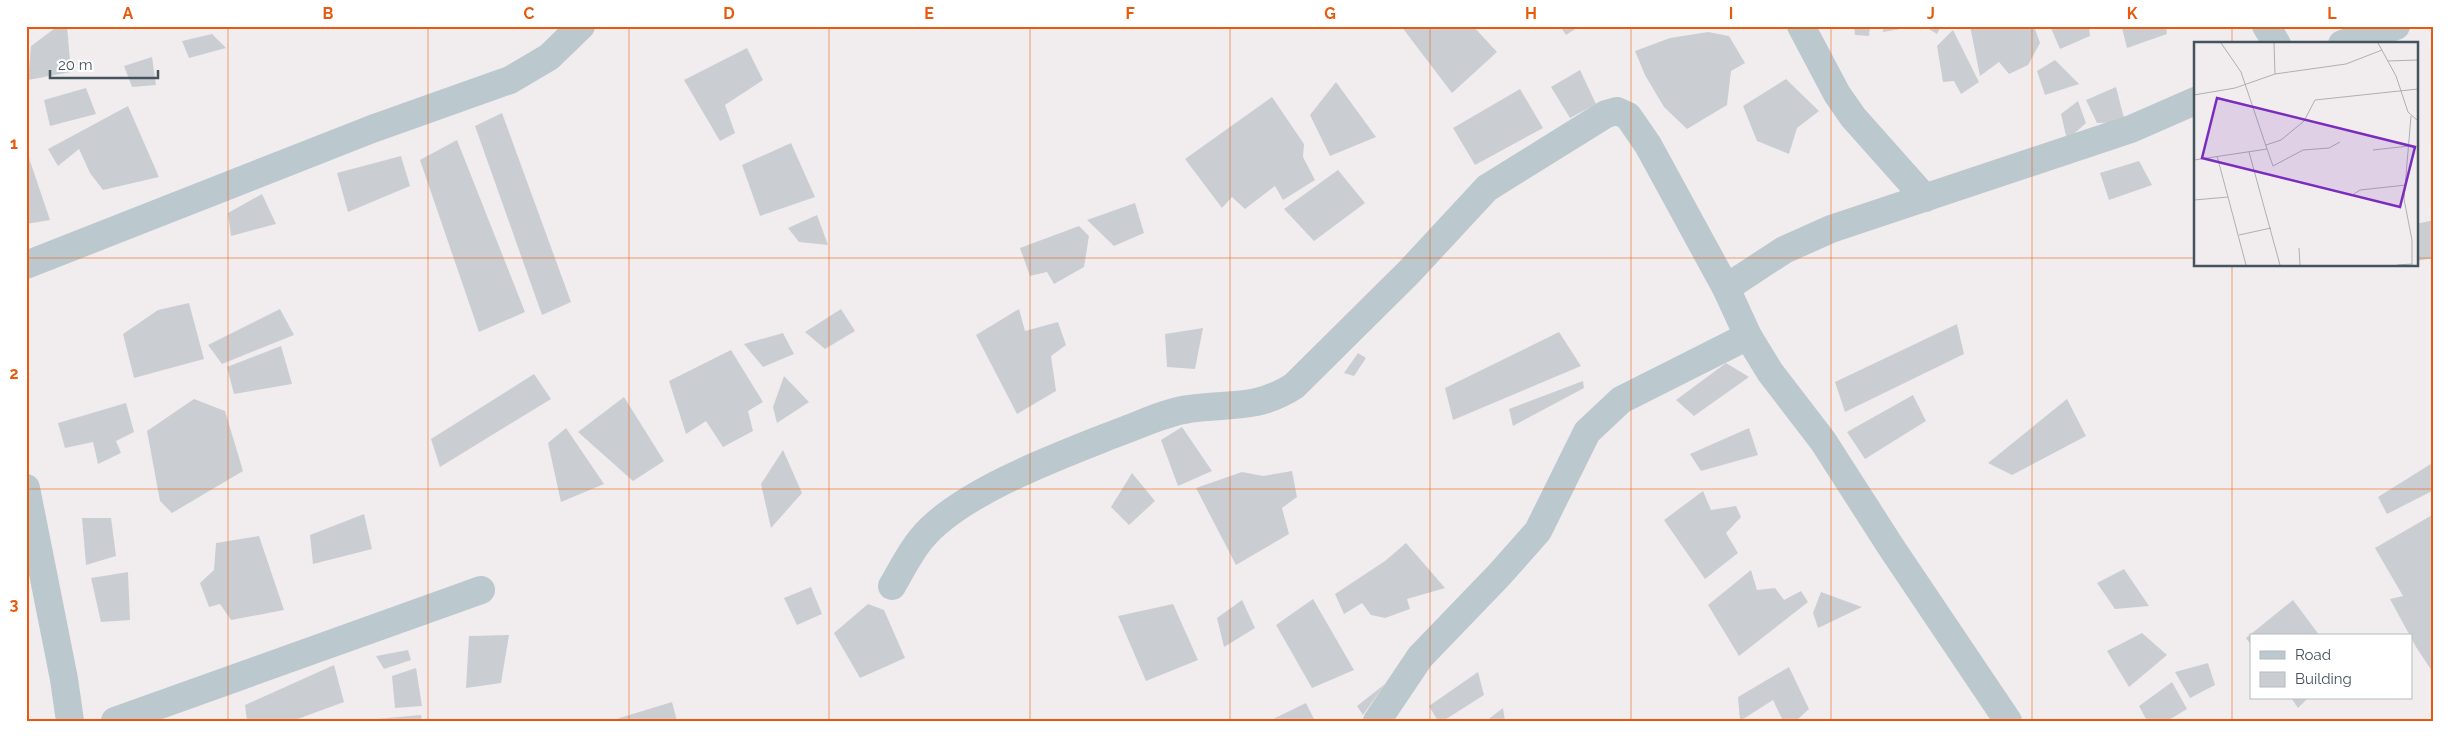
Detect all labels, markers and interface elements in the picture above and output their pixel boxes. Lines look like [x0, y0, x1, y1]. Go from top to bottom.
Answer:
text: A [123, 4, 134, 23]
text: B [323, 4, 334, 23]
text: C [524, 4, 535, 23]
text: D [723, 4, 735, 23]
text: E [924, 4, 934, 23]
text: F [1125, 4, 1135, 23]
text: G [1324, 4, 1336, 23]
text: H [1525, 4, 1537, 23]
text: I [1729, 4, 1733, 23]
text: J [1927, 4, 1935, 23]
text: K [2127, 4, 2138, 23]
text: L [2327, 4, 2337, 23]
inset map [2194, 42, 2418, 266]
scale bar [50, 48, 158, 80]
text: 20 m [58, 56, 93, 74]
text: 1 [10, 134, 18, 153]
text: 2 [9, 364, 19, 383]
text: 3 [10, 595, 19, 614]
legend [2250, 634, 2412, 700]
text: Road [2295, 646, 2331, 664]
text: Building [2295, 670, 2352, 688]

